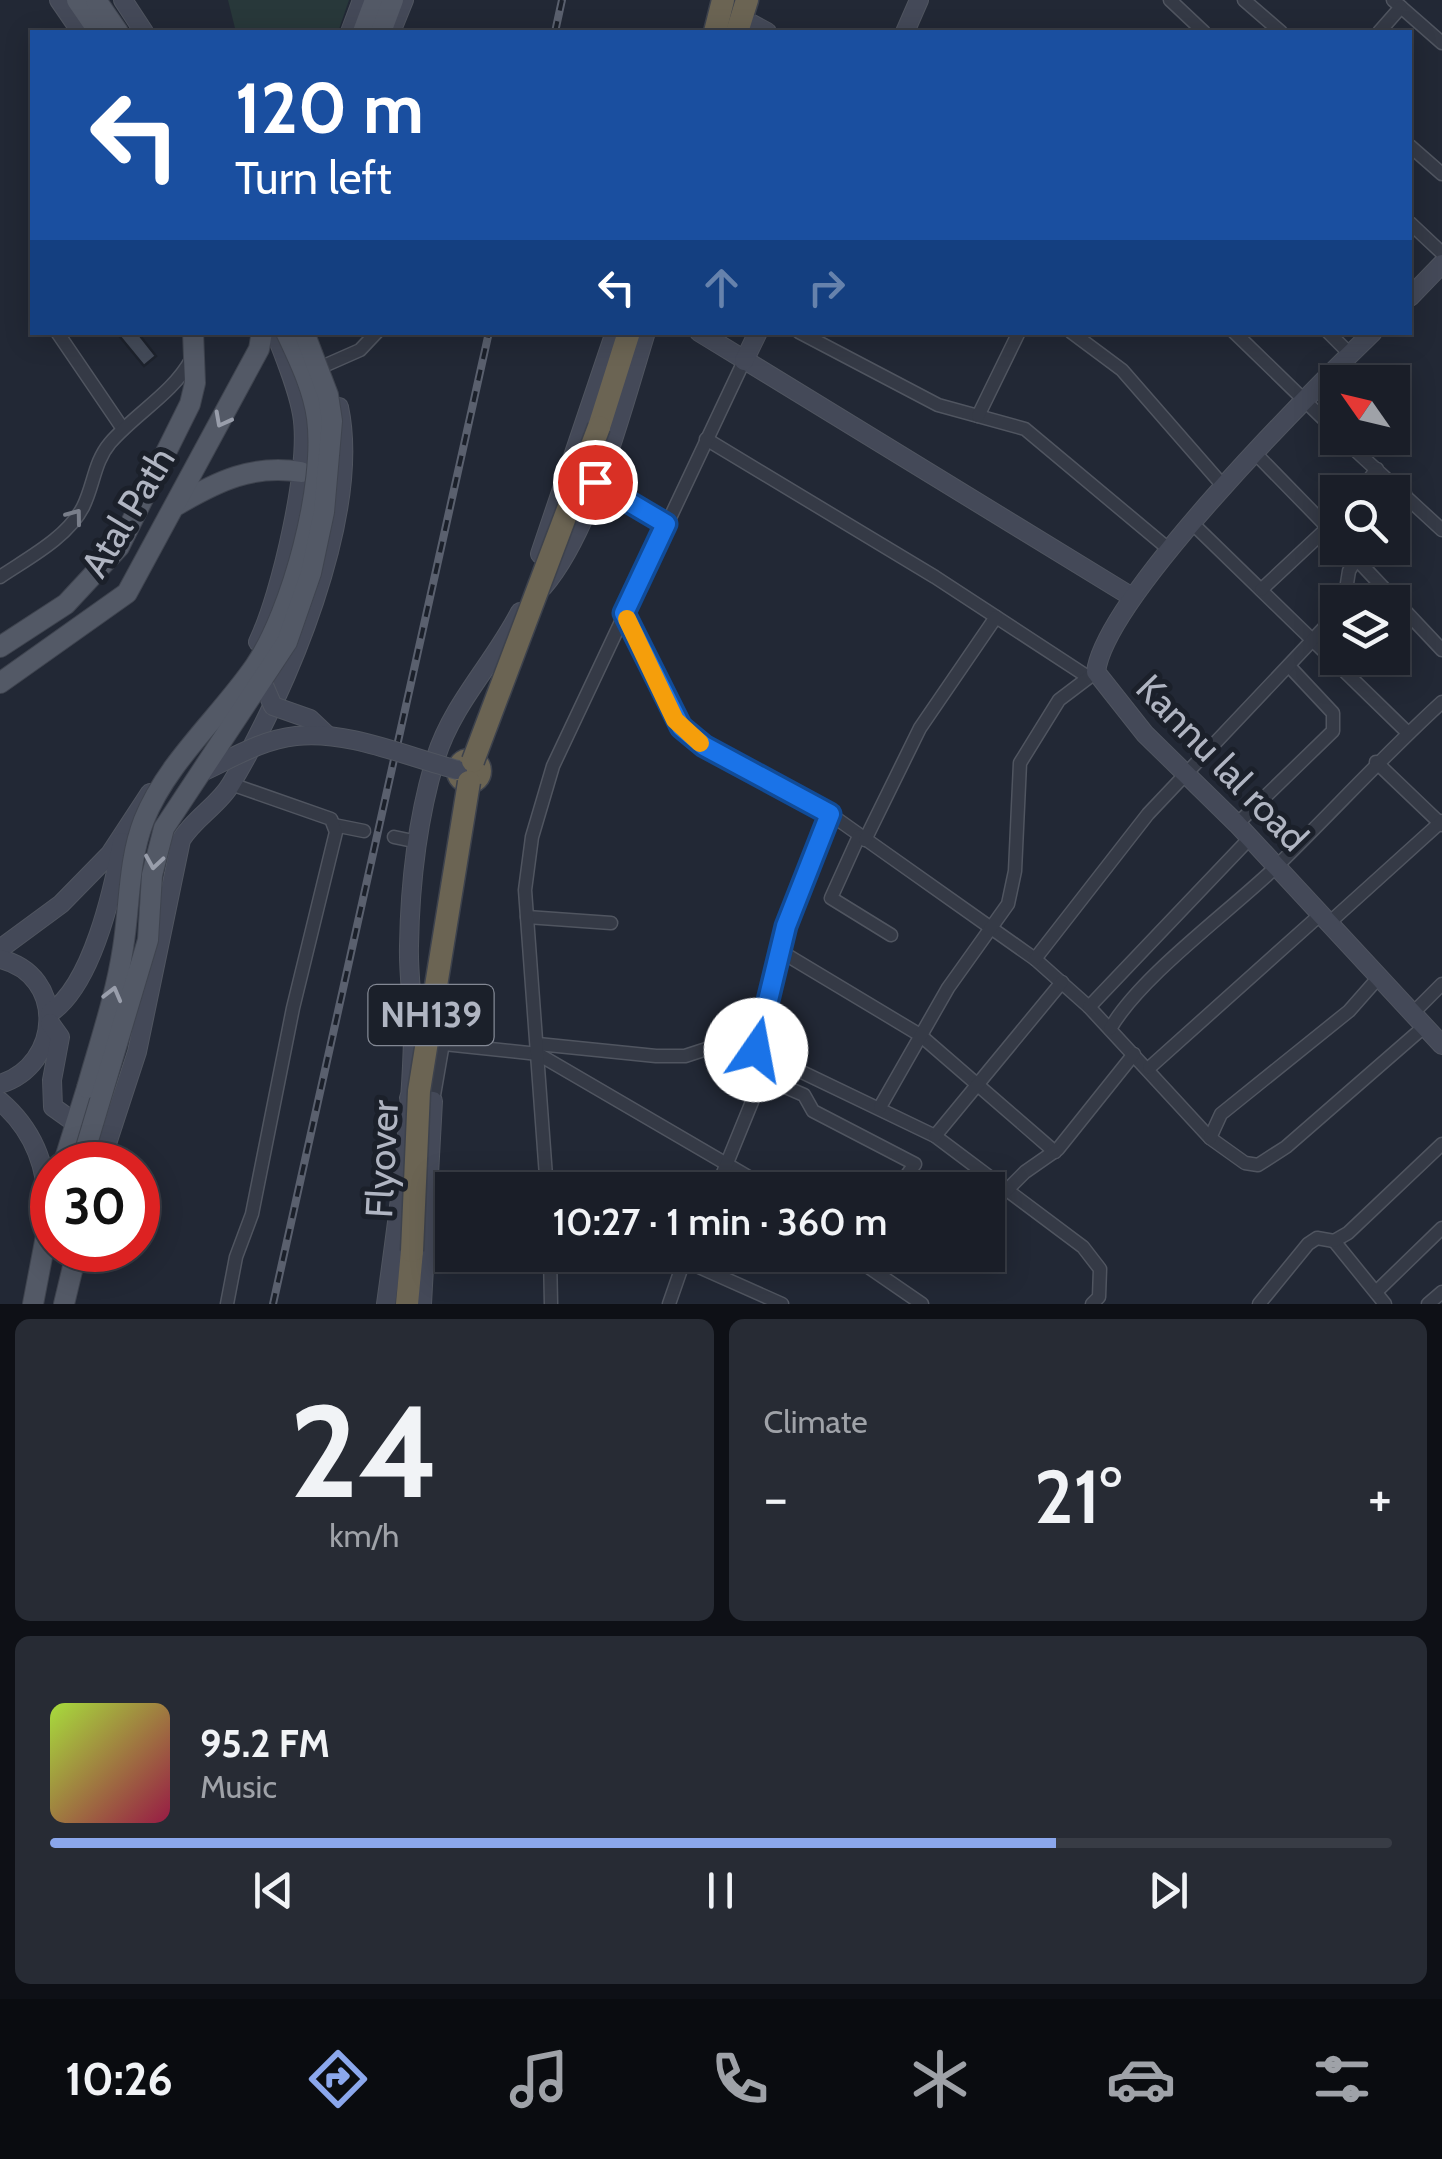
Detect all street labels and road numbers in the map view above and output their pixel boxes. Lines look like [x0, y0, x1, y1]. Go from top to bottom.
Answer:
street label: Atal Path [70, 438, 185, 585]
street label: Kannu lal road [1127, 665, 1318, 861]
road number: NH139 [368, 985, 494, 1045]
street label: Flyover [355, 1099, 408, 1219]

